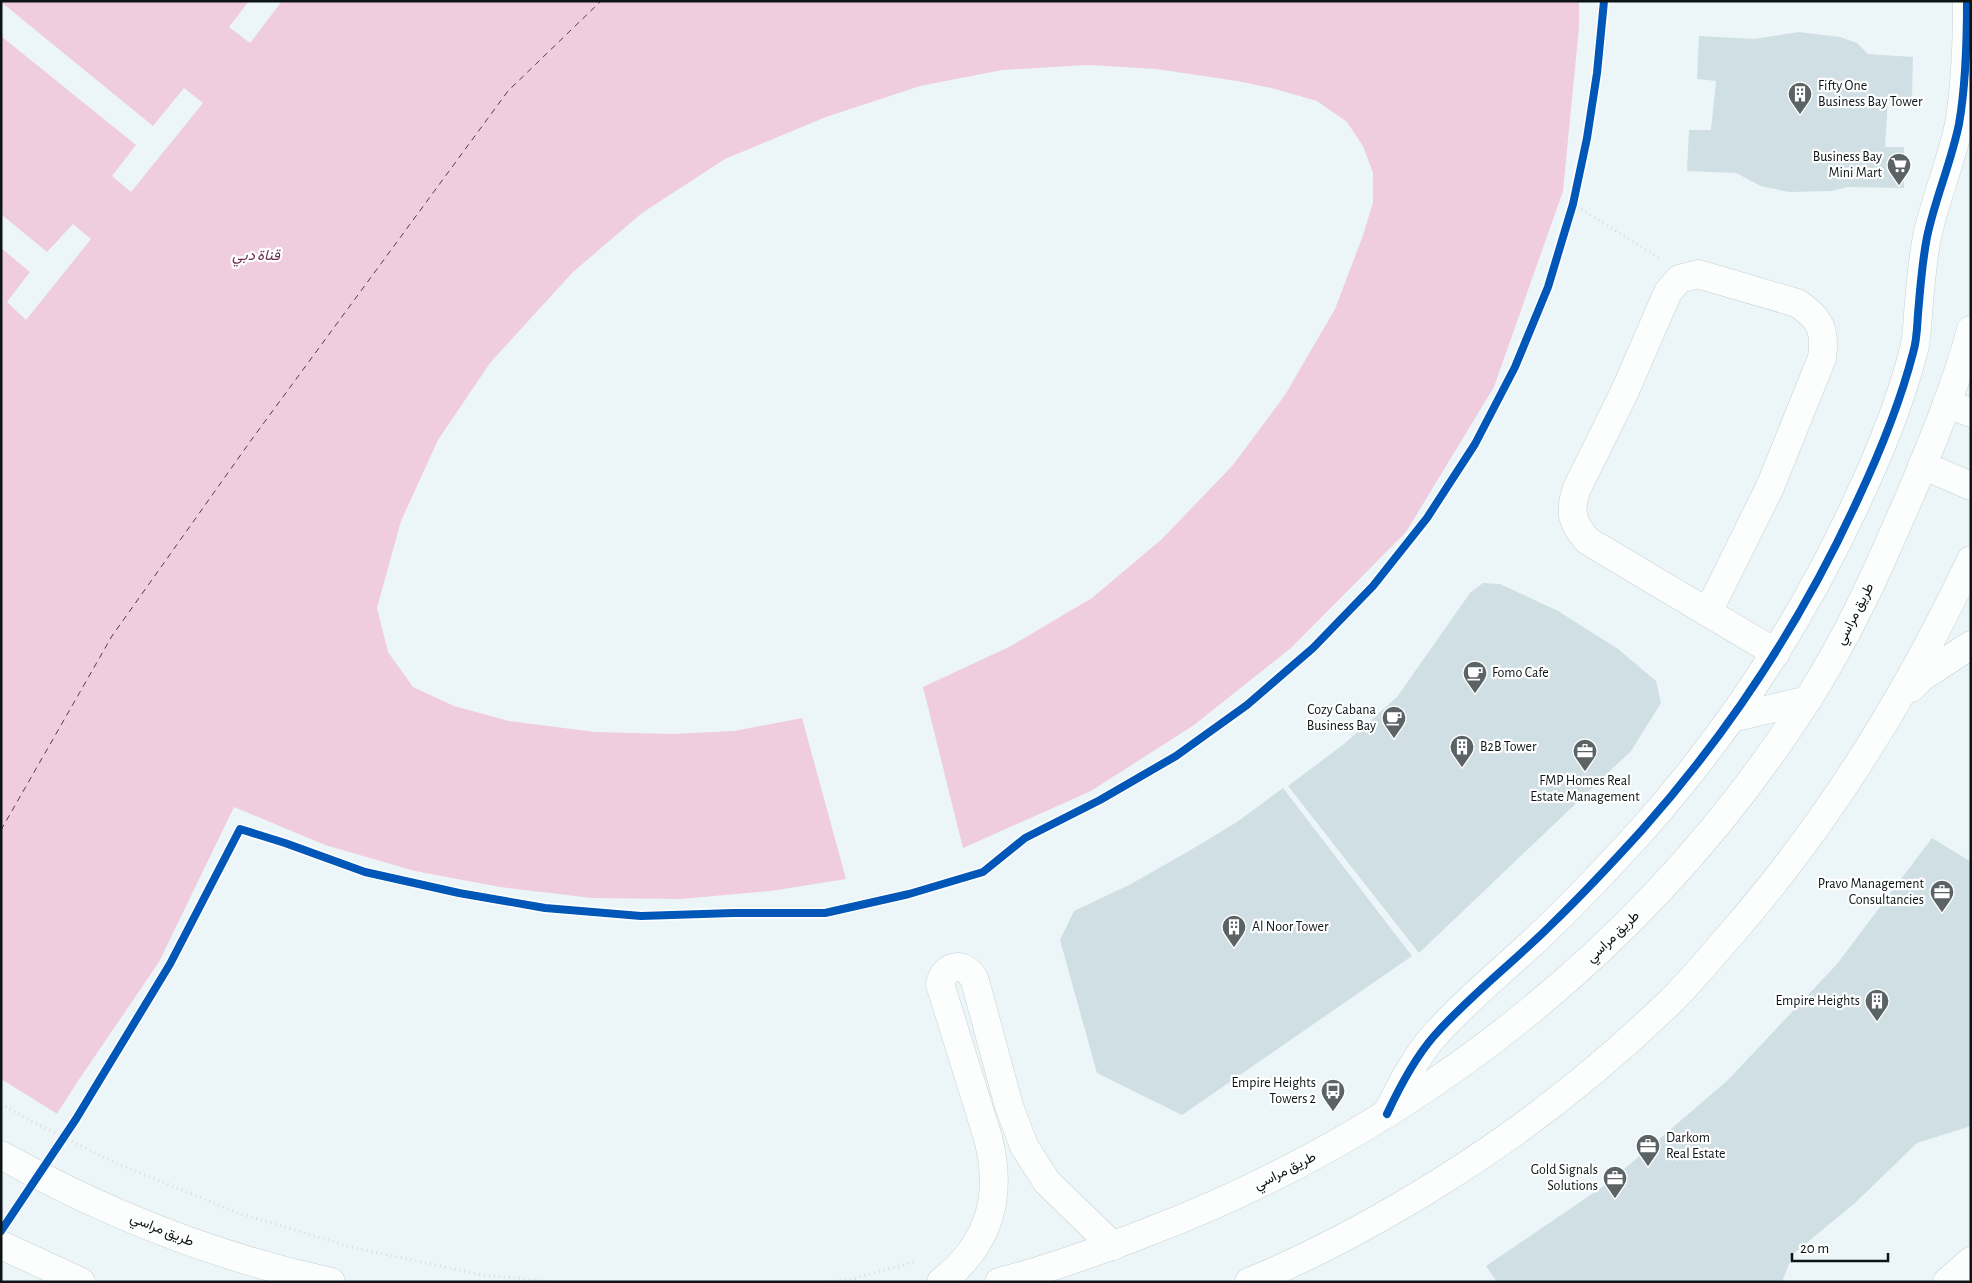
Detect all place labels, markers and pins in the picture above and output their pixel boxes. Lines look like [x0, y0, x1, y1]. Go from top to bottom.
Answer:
place label: Fifty One Business Bay Tower [1818, 79, 1923, 109]
building icon: Fifty One Business Bay Tower [1787, 81, 1813, 115]
place label: Business Bay Mini Mart [1813, 150, 1883, 180]
supermarket icon: Business Bay Mini Mart [1886, 152, 1912, 186]
cafe icon: Fomo Cafe [1462, 660, 1488, 694]
place label: Fomo Cafe [1492, 666, 1549, 680]
place label: Cozy Cabana Business Bay [1307, 703, 1377, 733]
cafe icon: Cozy Cabana Business Bay [1381, 705, 1407, 739]
building icon: B2B Tower [1449, 734, 1475, 768]
office icon: FMP Homes Real Estate Management [1572, 738, 1598, 772]
place label: B2B Tower [1480, 740, 1537, 754]
place label: FMP Homes Real Estate Management [1530, 774, 1640, 804]
place label: Pravo Management Consultancies [1818, 877, 1925, 907]
office icon: Pravo Management Consultancies [1929, 879, 1955, 913]
building icon: Al Noor Tower [1221, 914, 1247, 948]
place label: Al Noor Tower [1252, 920, 1329, 934]
building icon: Empire Heights [1864, 988, 1890, 1022]
place label: Empire Heights [1776, 994, 1860, 1008]
place label: Empire Heights Towers 2 [1232, 1076, 1316, 1106]
bus stop icon: Empire Heights Towers 2 [1320, 1078, 1346, 1112]
place label: Darkom Real Estate [1666, 1131, 1726, 1161]
office icon: Darkom Real Estate [1635, 1133, 1661, 1167]
place label: Gold Signals Solutions [1531, 1163, 1598, 1193]
office icon: Gold Signals Solutions [1602, 1165, 1628, 1199]

